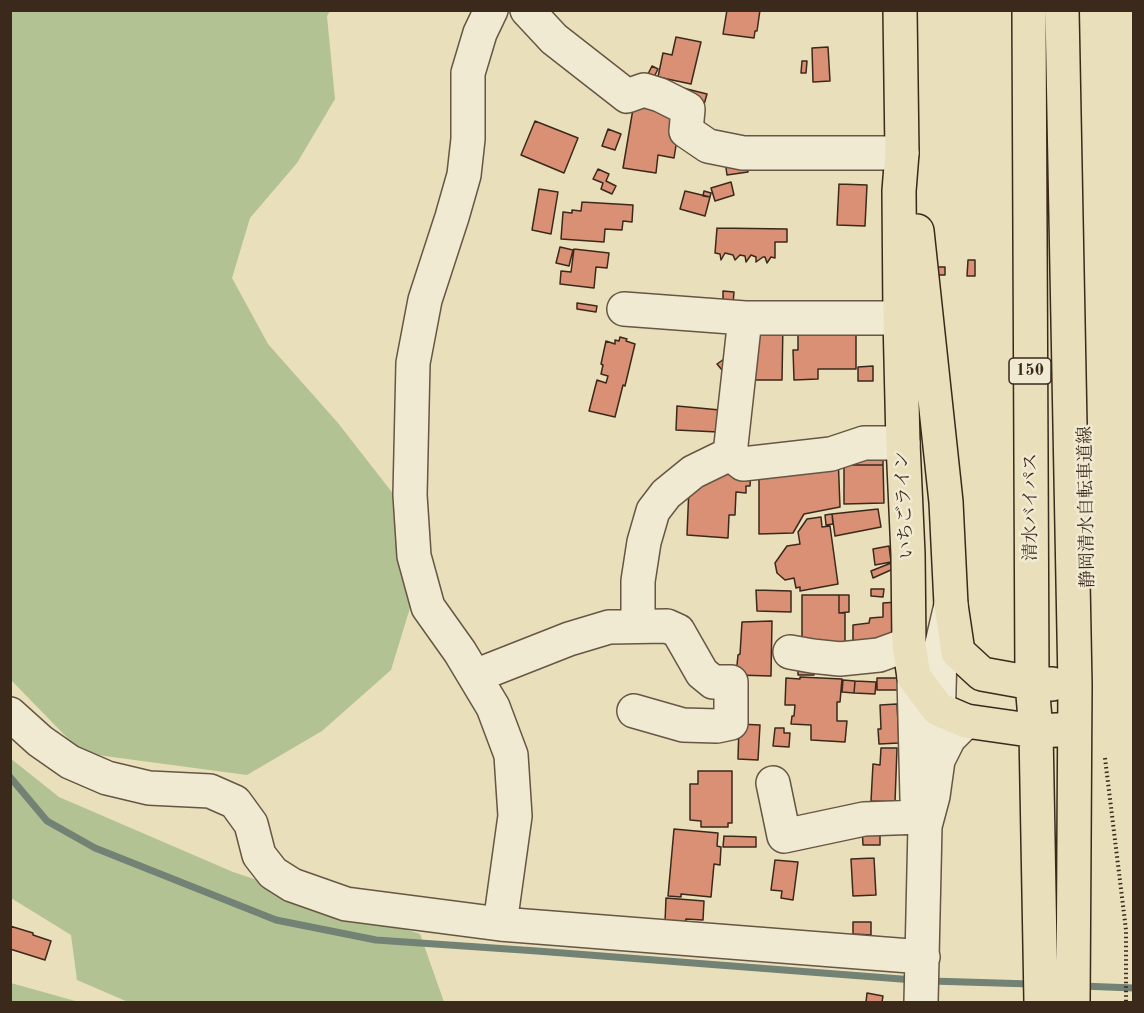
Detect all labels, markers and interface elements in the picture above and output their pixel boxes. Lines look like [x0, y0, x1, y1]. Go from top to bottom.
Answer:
road number: 150 [1009, 358, 1051, 384]
street label: 静岡清水自転車道線 [1075, 426, 1099, 588]
street label: いちごライン [891, 451, 919, 559]
street label: 清水バイパス [1020, 453, 1042, 561]

